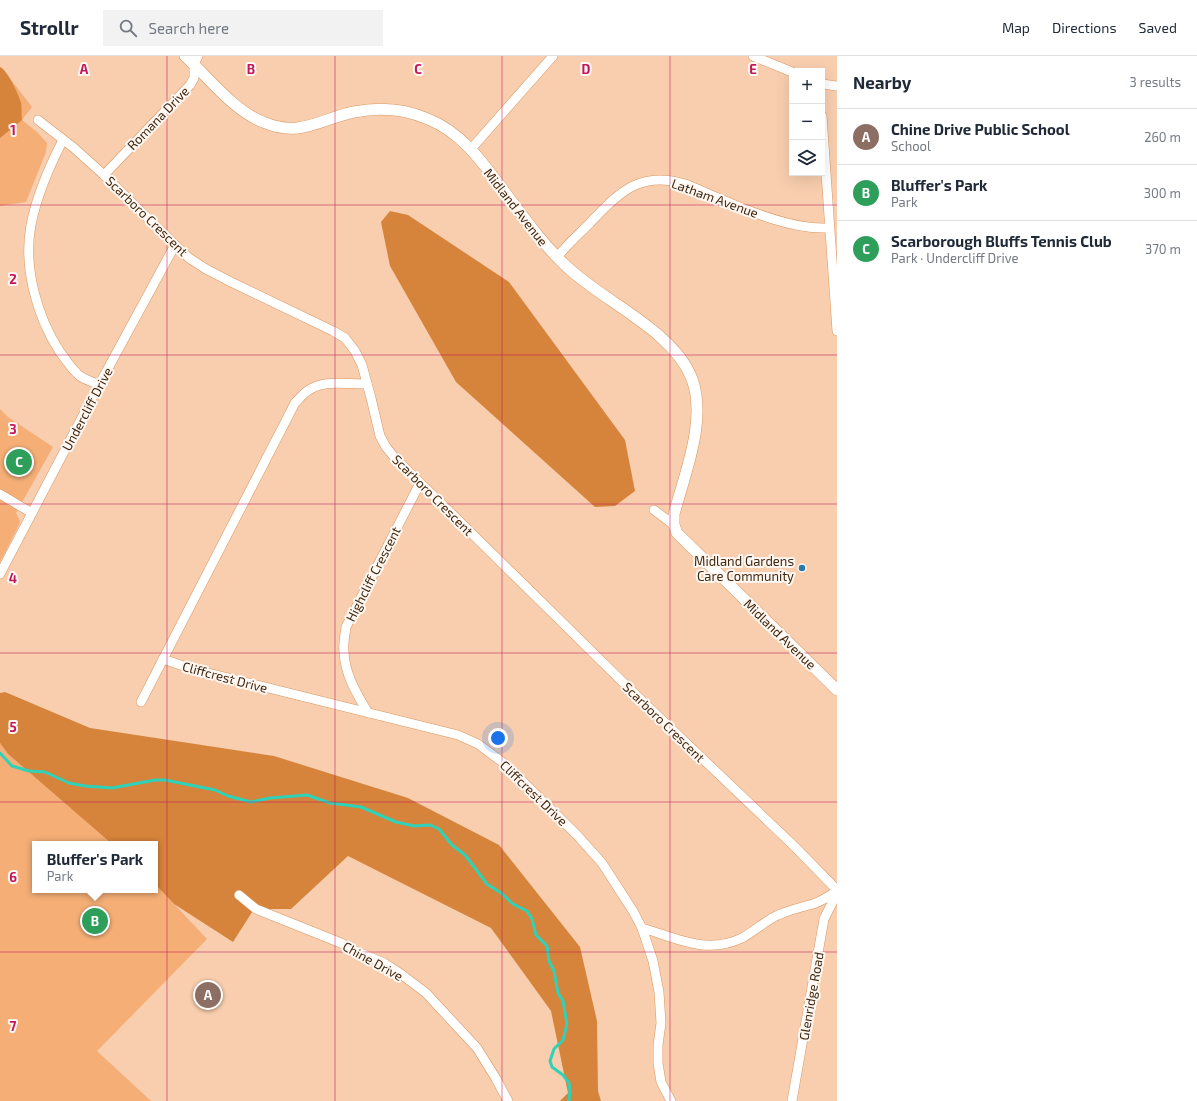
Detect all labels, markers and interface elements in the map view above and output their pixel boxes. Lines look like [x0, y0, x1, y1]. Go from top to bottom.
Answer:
search box [103, 10, 383, 46]
text: Strollr [20, 16, 79, 39]
icon: search [117, 17, 139, 39]
text: Search here [149, 19, 229, 37]
text: Map [1002, 19, 1030, 36]
text: Directions [1052, 19, 1117, 36]
text: Saved [1139, 19, 1177, 36]
text: A [80, 61, 89, 77]
text: B [247, 61, 255, 77]
text: C [414, 61, 422, 77]
text: D [582, 61, 591, 77]
text: E [749, 61, 757, 77]
map controls [789, 68, 825, 176]
button: + [789, 68, 825, 104]
text: Nearby [853, 72, 911, 92]
text: 3 results [1130, 74, 1181, 90]
street label: Romana Drive [124, 83, 192, 153]
button: − [789, 104, 825, 140]
text: Chine Drive Public School [891, 120, 1070, 138]
text: 1 [10, 122, 16, 138]
text: A [862, 129, 870, 145]
text: 260 m [1144, 129, 1181, 145]
text: School [891, 138, 931, 154]
button: layers [789, 140, 825, 176]
street label: Midland Avenue [481, 165, 551, 249]
street label: Scarboro Crescent [103, 173, 191, 259]
street label: Latham Avenue [670, 175, 761, 221]
text: Bluffer's Park [891, 176, 987, 194]
text: B [862, 185, 870, 201]
text: 300 m [1144, 185, 1181, 201]
text: Park [891, 194, 918, 210]
text: Scarborough Bluffs Tennis Club [891, 232, 1112, 250]
text: C [862, 241, 870, 257]
text: 370 m [1145, 241, 1181, 257]
text: Park · Undercliff Drive [891, 250, 1018, 266]
text: 2 [9, 271, 17, 287]
street label: Undercliff Drive [58, 365, 116, 453]
text: 3 [9, 421, 17, 437]
pin: C [6, 447, 32, 477]
street label: Scarboro Crescent [389, 451, 477, 539]
street label: Highcliff Crescent [342, 524, 404, 624]
place label: Midland Gardens Care Community [694, 553, 794, 584]
marker: Midland Gardens Care Community [797, 563, 807, 573]
text: 4 [9, 570, 17, 586]
street label: Midland Avenue [741, 596, 819, 672]
street label: Cliffcrest Drive [181, 658, 269, 696]
street label: Scarboro Crescent [620, 679, 708, 765]
text: 5 [9, 719, 17, 735]
your location [488, 728, 508, 748]
street label: Cliffcrest Drive [497, 757, 571, 829]
popup [32, 841, 158, 893]
text: Bluffer's Park [47, 850, 143, 868]
text: Park [47, 868, 73, 884]
text: 6 [9, 869, 17, 885]
pin: B [82, 906, 108, 936]
street label: Chine Drive [340, 938, 406, 984]
street label: Glenridge Road [795, 951, 827, 1041]
pin: A [195, 980, 221, 1010]
text: 7 [10, 1018, 17, 1034]

